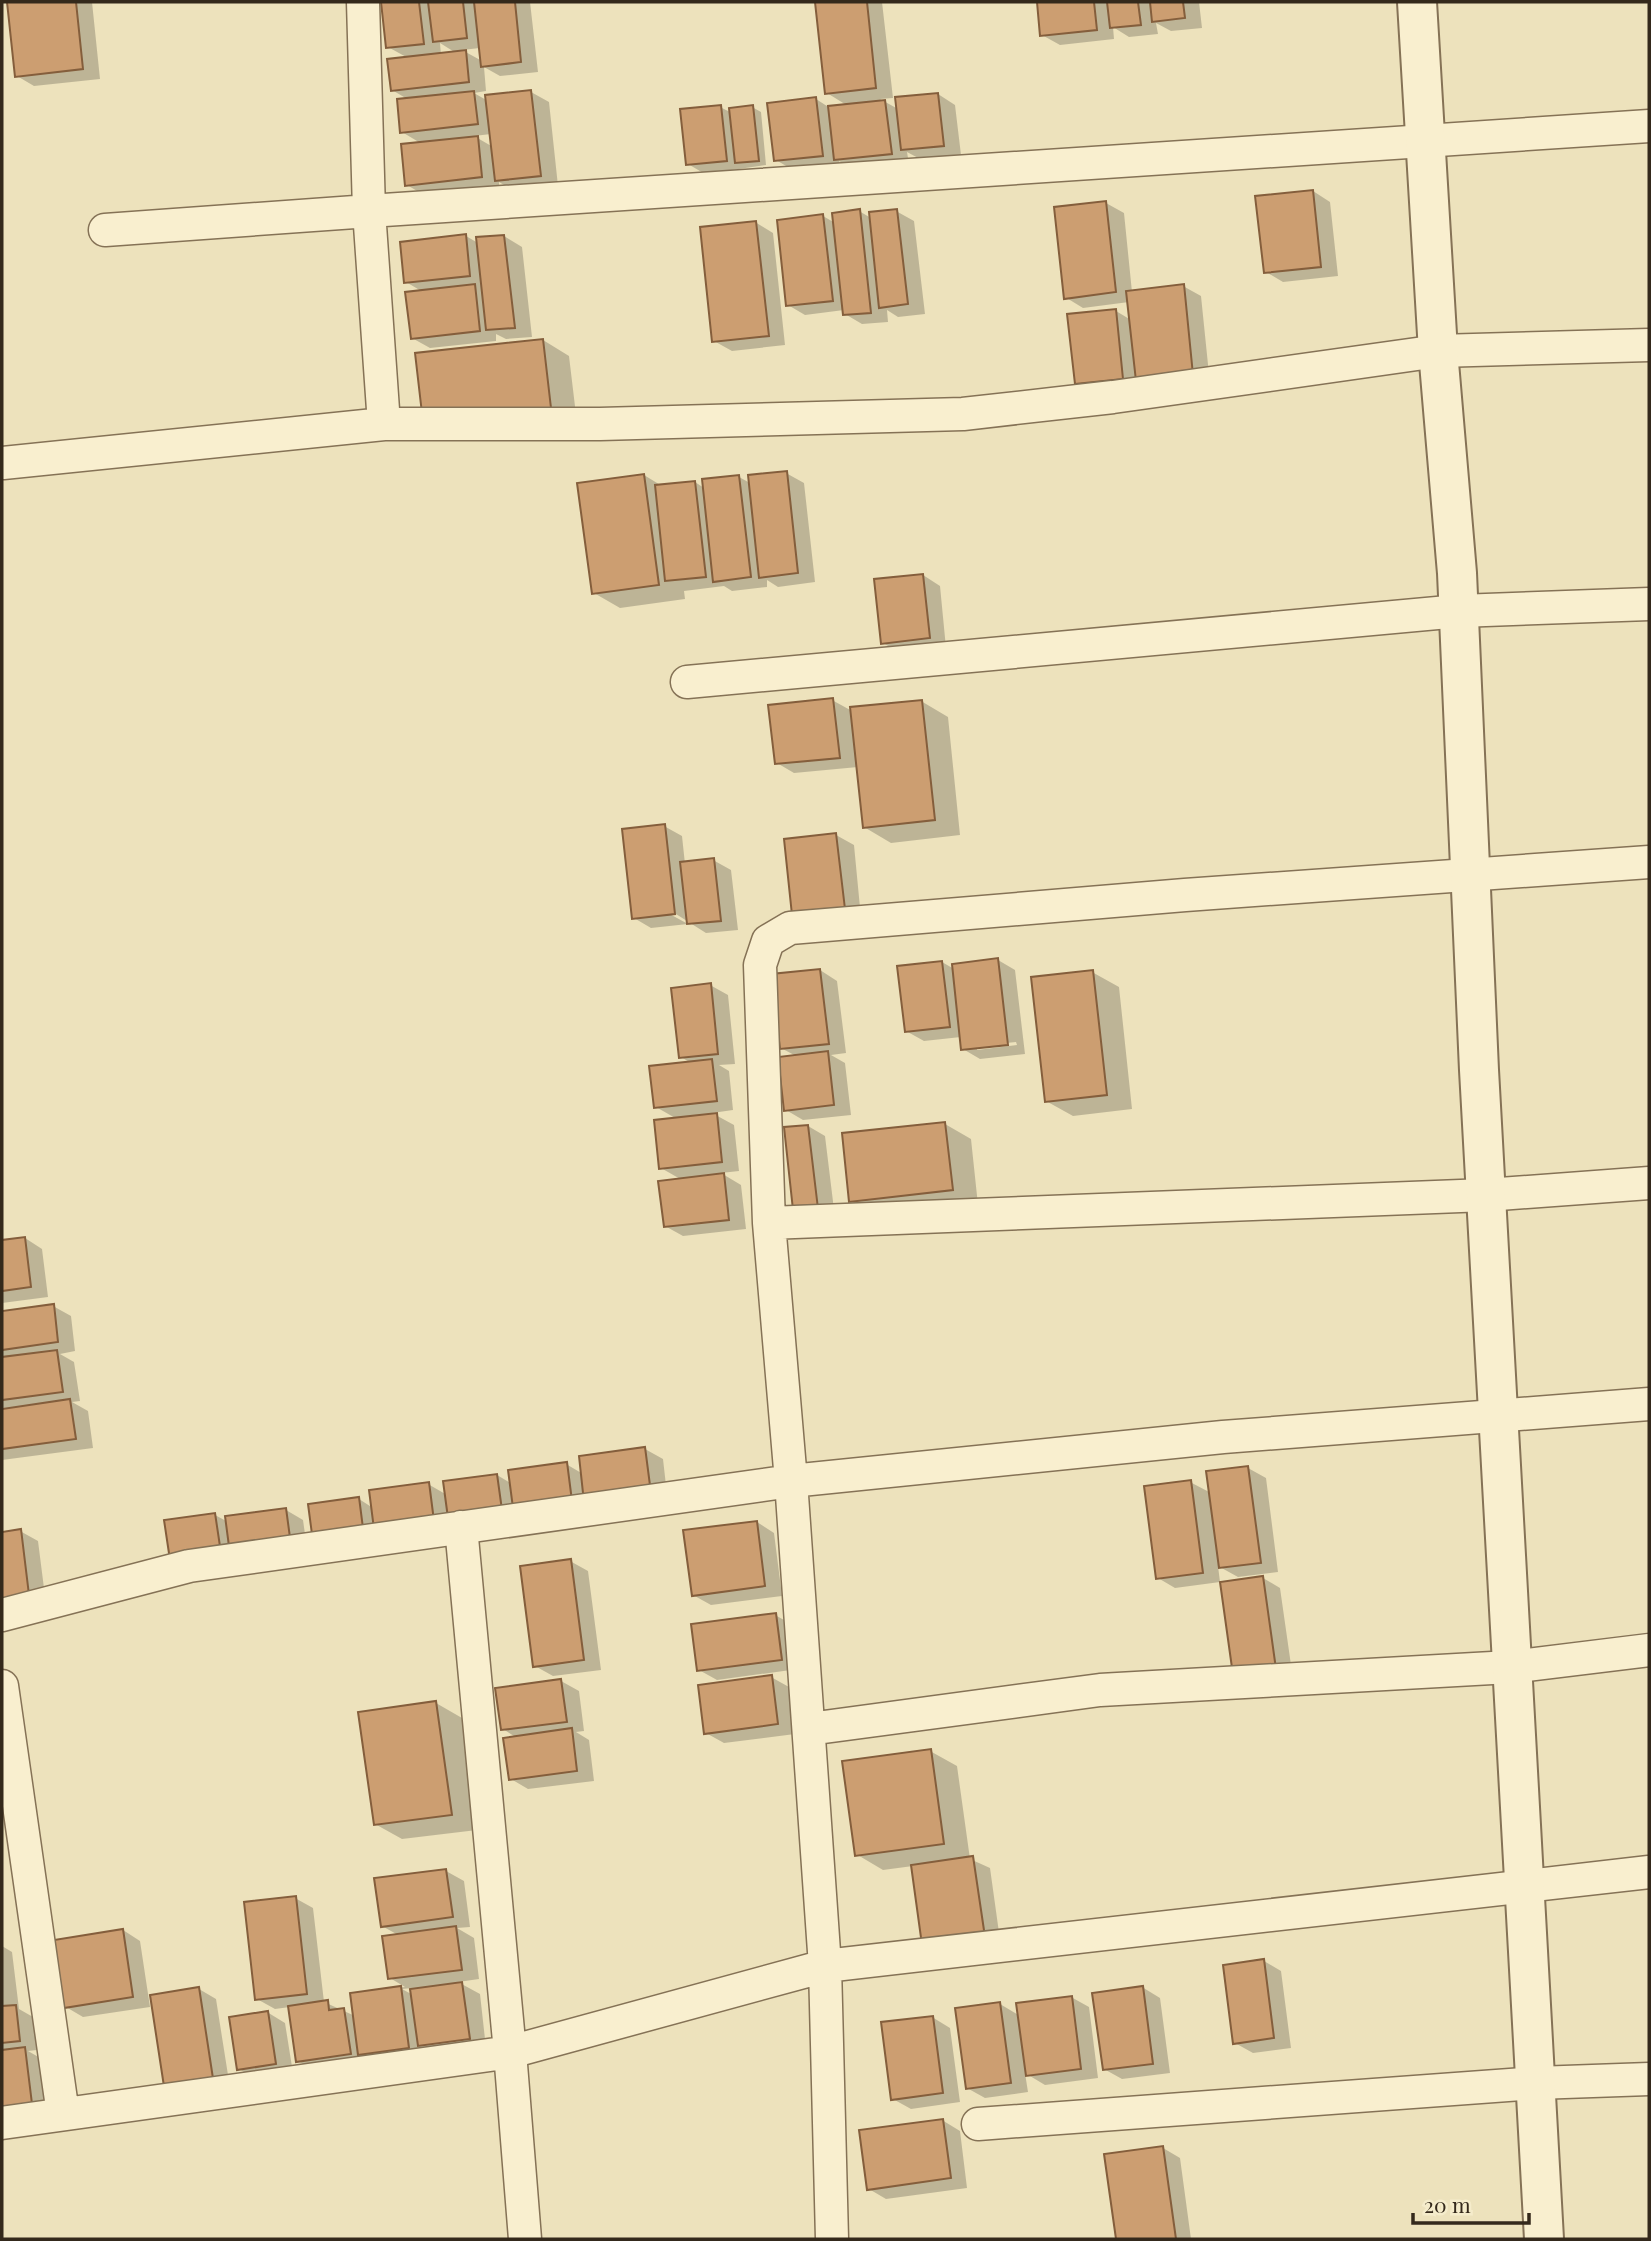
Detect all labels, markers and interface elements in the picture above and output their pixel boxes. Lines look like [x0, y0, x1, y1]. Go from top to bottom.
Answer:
scale bar [1413, 2182, 1528, 2226]
text: 20 m [1424, 2190, 1471, 2218]

